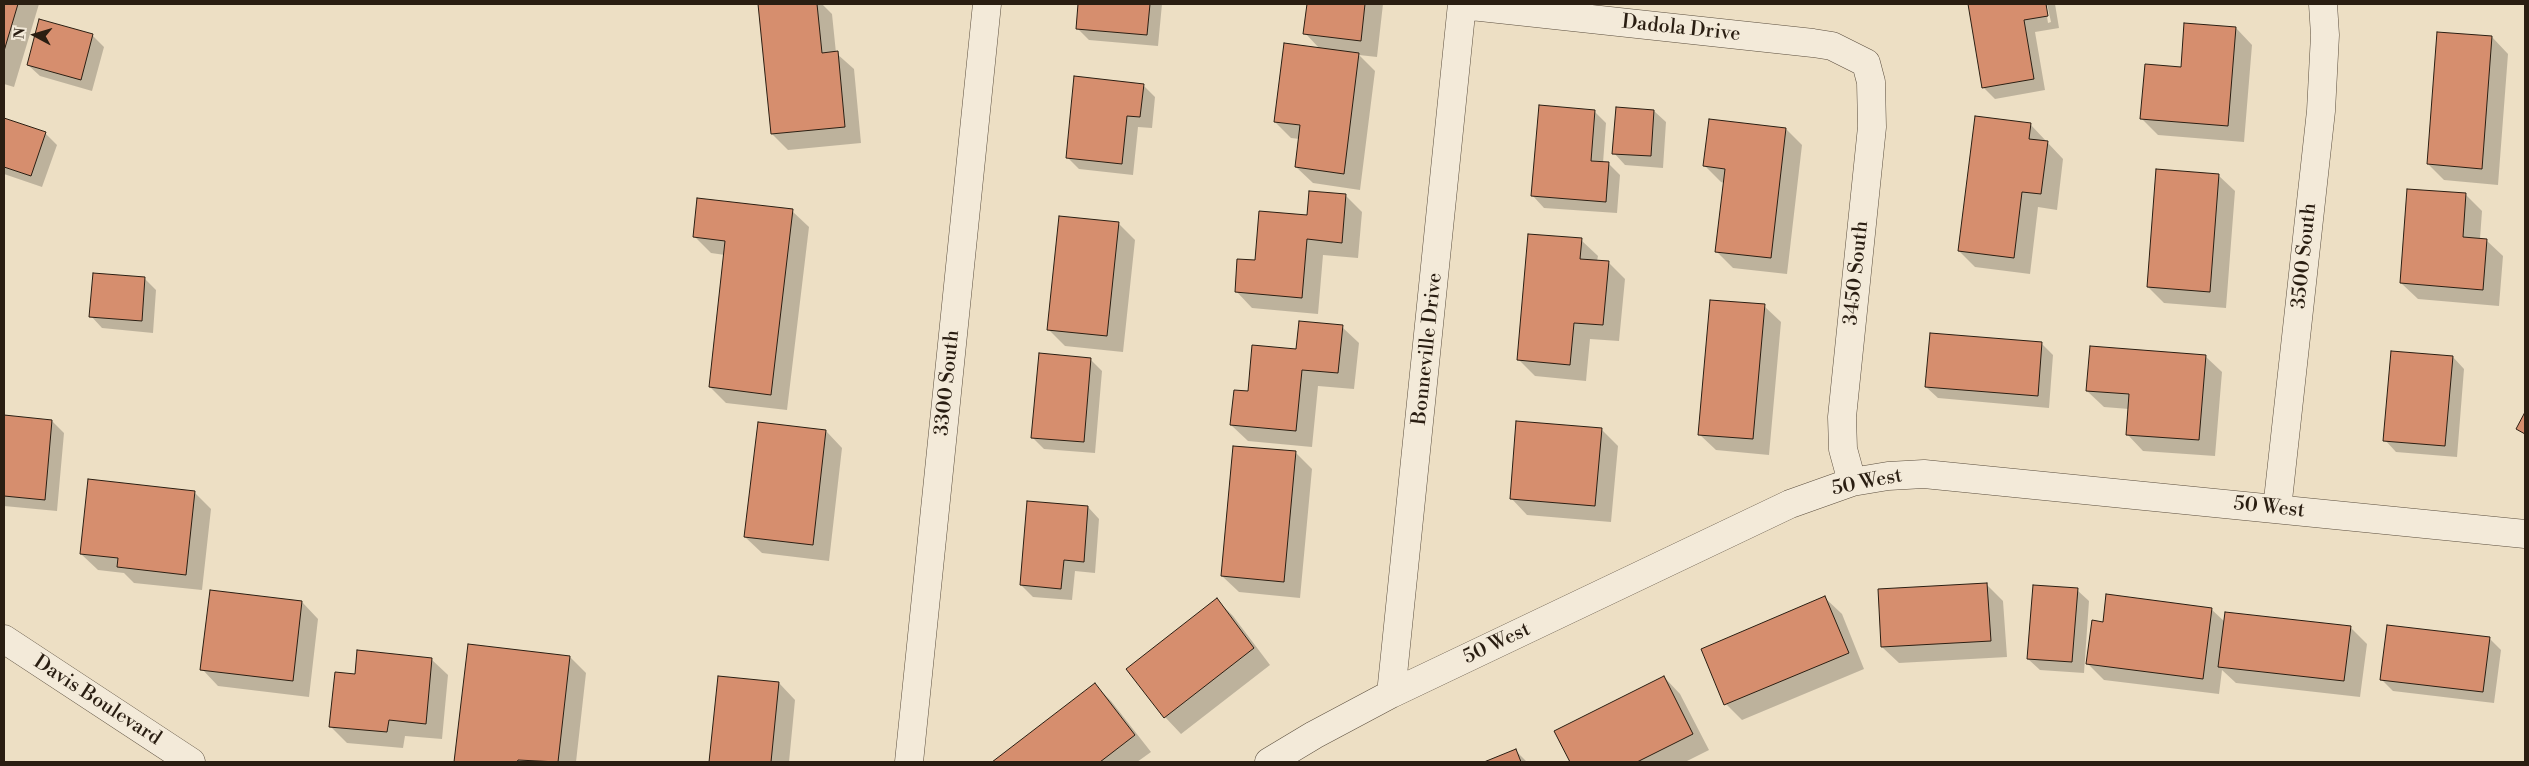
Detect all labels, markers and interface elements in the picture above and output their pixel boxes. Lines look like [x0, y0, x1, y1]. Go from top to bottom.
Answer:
north arrow [10, 10, 60, 60]
street label: Dadola Drive [1620, 11, 1742, 47]
text: N [11, 27, 30, 40]
street label: 3500 South [2288, 202, 2322, 310]
street label: 3450 South [1840, 220, 1874, 326]
street label: Bonneville Drive [1408, 272, 1448, 426]
street label: 3300 South [931, 329, 965, 437]
street label: 50 West [1830, 464, 1904, 502]
street label: 50 West [2232, 492, 2306, 524]
street label: 50 West [1460, 618, 1534, 670]
street label: Davis Boulevard [29, 651, 165, 751]

